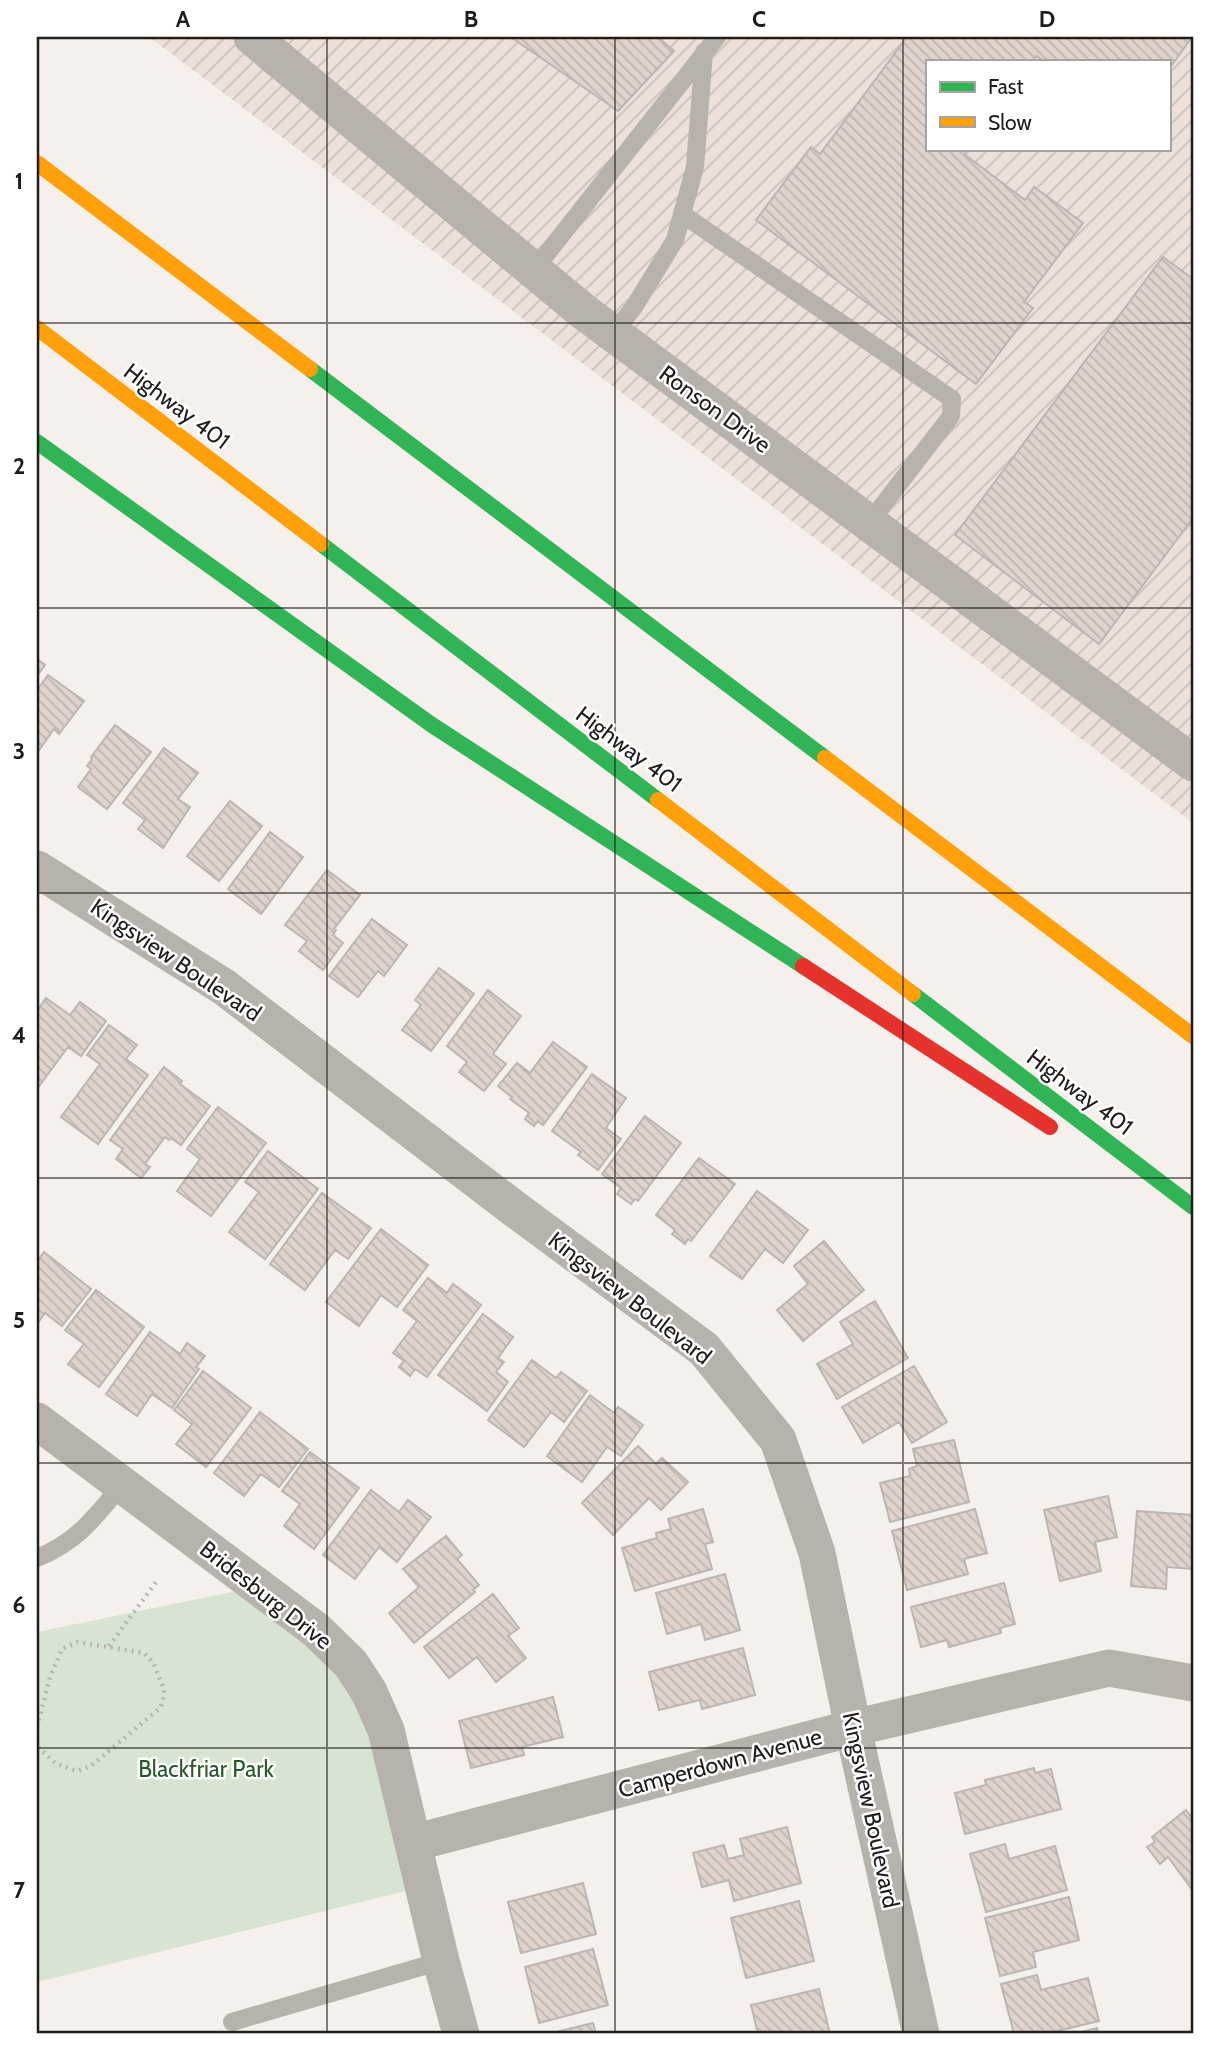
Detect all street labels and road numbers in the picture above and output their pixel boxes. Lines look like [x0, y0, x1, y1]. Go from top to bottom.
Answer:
street label: Highway 401 [118, 357, 236, 455]
street label: Ronson Drive [654, 359, 776, 459]
street label: Highway 401 [570, 700, 688, 798]
street label: Kingsview Boulevard [85, 893, 267, 1027]
street label: Highway 401 [1021, 1043, 1139, 1141]
street label: Kingsview Boulevard [543, 1226, 717, 1370]
street label: Bridesburg Drive [194, 1535, 338, 1655]
street label: Kingsview Boulevard [837, 1710, 905, 1910]
street label: Camperdown Avenue [615, 1722, 825, 1804]

